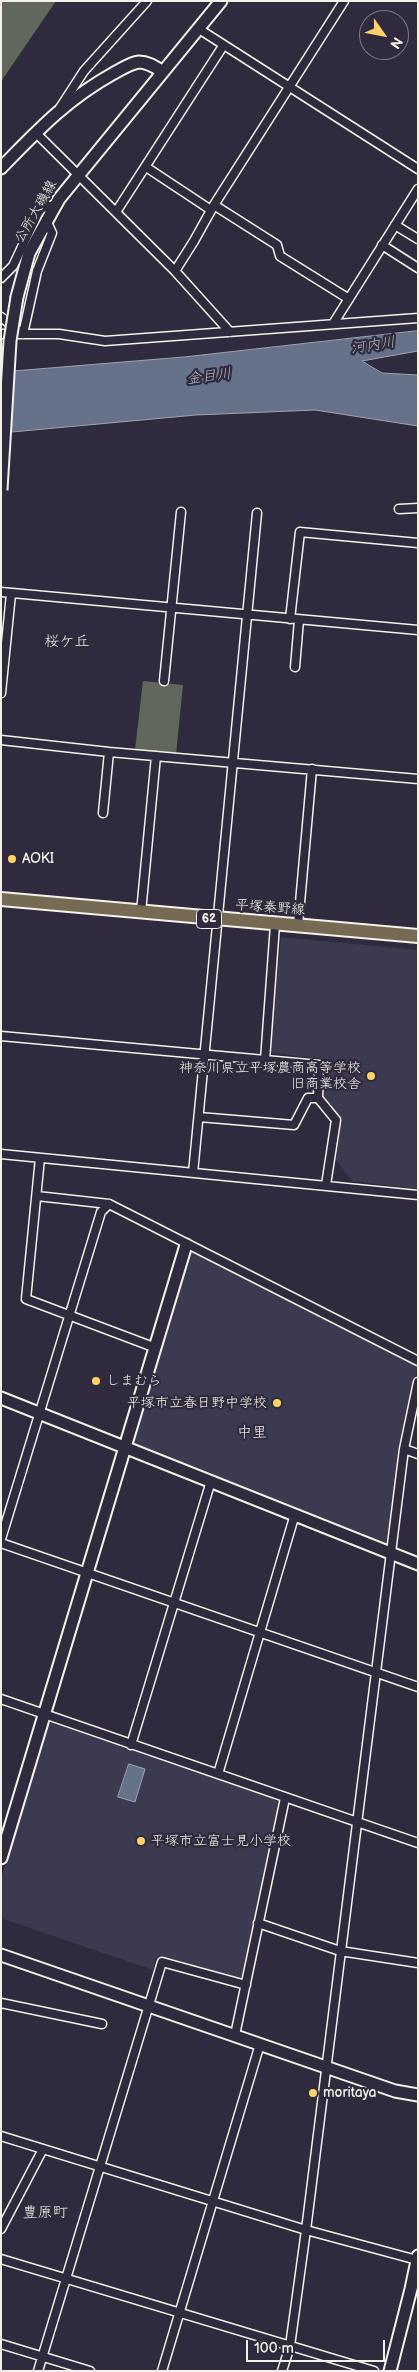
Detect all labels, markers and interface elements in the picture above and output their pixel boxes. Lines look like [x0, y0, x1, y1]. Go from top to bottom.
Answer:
north arrow [359, 10, 409, 60]
text: N [386, 34, 406, 52]
street label: 公所大磯線 [11, 177, 61, 247]
water label: 河内川 [349, 334, 397, 358]
water label: 金目川 [186, 365, 232, 389]
district label: 桜ケ丘 [45, 633, 89, 651]
place label: AOKI [22, 851, 54, 867]
marker: AOKI [6, 853, 18, 865]
street label: 平塚秦野線 [234, 897, 306, 919]
road number: 62 [196, 910, 222, 929]
place label: 神奈川県立平塚農商高等学校 旧商業校舎 [179, 1060, 361, 1092]
marker: 神奈川県立平塚農商高等学校 旧商業校舎 [365, 1070, 377, 1082]
place label: しまむら [106, 1373, 162, 1389]
marker: しまむら [90, 1375, 102, 1387]
place label: 平塚市立春日野中学校 [127, 1395, 267, 1411]
marker: 平塚市立春日野中学校 [271, 1397, 283, 1409]
district label: 中里 [237, 1424, 267, 1442]
place label: 平塚市立富士見小学校 [151, 1833, 291, 1849]
marker: 平塚市立富士見小学校 [135, 1835, 147, 1847]
place label: moritaya [323, 2085, 377, 2101]
marker: moritaya [307, 2087, 319, 2099]
district label: 豊原町 [23, 2204, 67, 2222]
scale bar [249, 2330, 388, 2362]
text: 100 m [254, 2339, 294, 2358]

